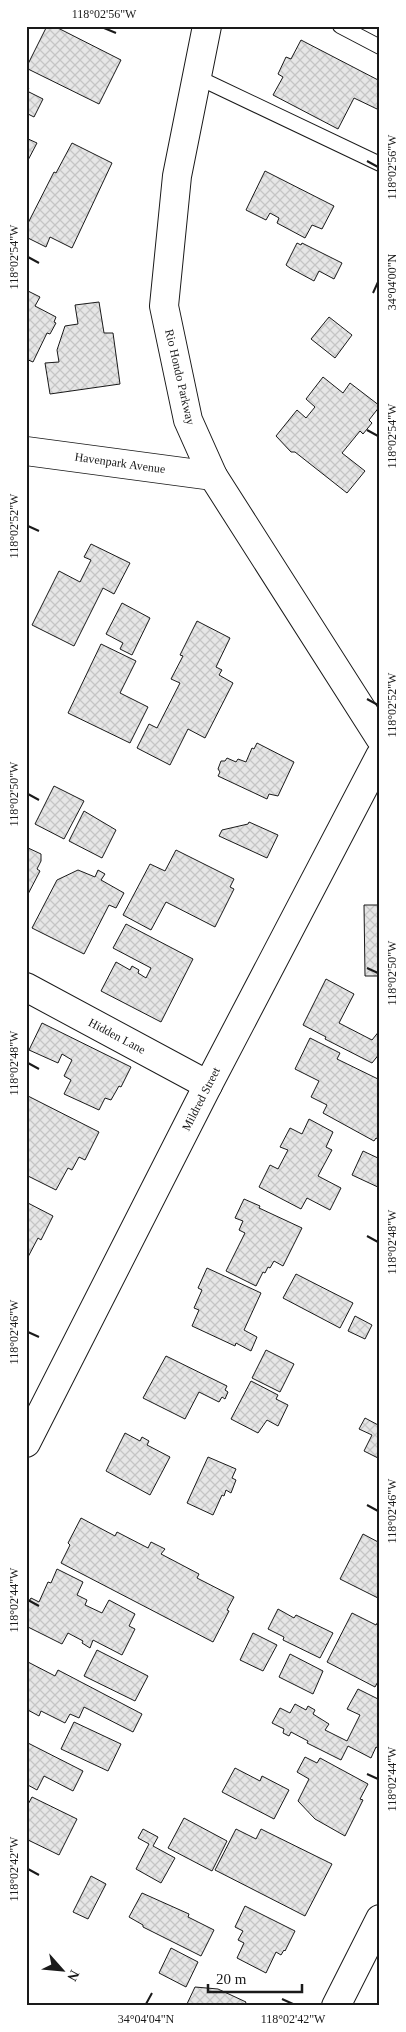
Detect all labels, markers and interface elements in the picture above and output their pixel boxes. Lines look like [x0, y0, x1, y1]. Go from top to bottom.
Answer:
text: 118°02'56"W [72, 7, 137, 21]
text: 118°02'56"W [385, 134, 399, 199]
text: 118°02'54"W [7, 224, 21, 289]
text: 34°04'00"N [385, 253, 399, 310]
street label: Rio Hondo Parkway [162, 328, 198, 426]
text: 118°02'54"W [385, 403, 399, 468]
street label: Havenpark Avenue [74, 450, 166, 476]
text: 118°02'52"W [7, 493, 21, 558]
text: 118°02'52"W [385, 672, 399, 737]
text: 118°02'50"W [7, 761, 21, 826]
text: 118°02'50"W [385, 940, 399, 1005]
street label: Hidden Lane [86, 1015, 148, 1057]
text: 118°02'48"W [7, 1030, 21, 1095]
street label: Mildred Street [179, 1064, 223, 1133]
text: 118°02'48"W [385, 1209, 399, 1274]
text: 118°02'46"W [7, 1299, 21, 1364]
text: 118°02'46"W [385, 1478, 399, 1543]
text: 118°02'44"W [7, 1567, 21, 1632]
text: 118°02'44"W [385, 1746, 399, 1811]
text: 118°02'42"W [7, 1836, 21, 1901]
north arrow [38, 1944, 88, 1994]
scale bar [208, 1962, 302, 1994]
text: N [64, 1968, 82, 1984]
text: 20 m [216, 1971, 247, 1987]
text: 34°04'04"N [118, 2012, 175, 2026]
text: 118°02'42"W [261, 2012, 326, 2026]

